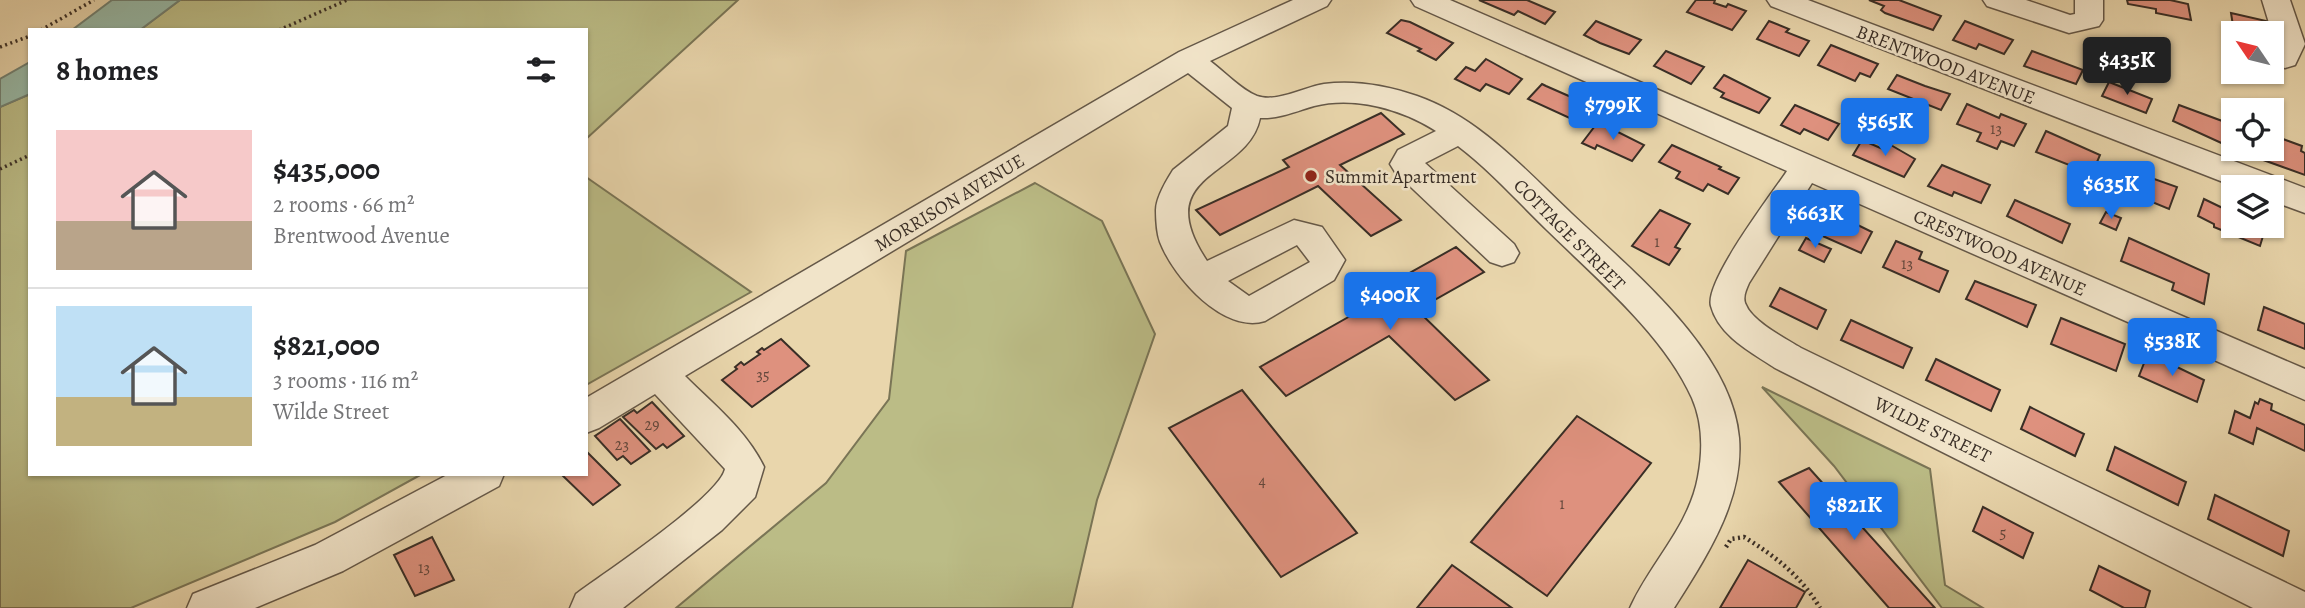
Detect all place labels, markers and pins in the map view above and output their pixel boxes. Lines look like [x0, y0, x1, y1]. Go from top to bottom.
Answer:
pin: $435K [2078, 38, 2176, 97]
pin: $799K [1564, 82, 1662, 142]
pin: $565K [1836, 99, 1934, 158]
pin: $635K [2062, 162, 2160, 221]
place label: Summit Apartment [1325, 164, 1477, 190]
marker: Summit Apartment [1303, 168, 1319, 184]
pin: $663K [1766, 190, 1864, 250]
pin: $400K [1341, 272, 1439, 332]
pin: $538K [2123, 318, 2221, 378]
pin: $821K [1805, 482, 1903, 542]

